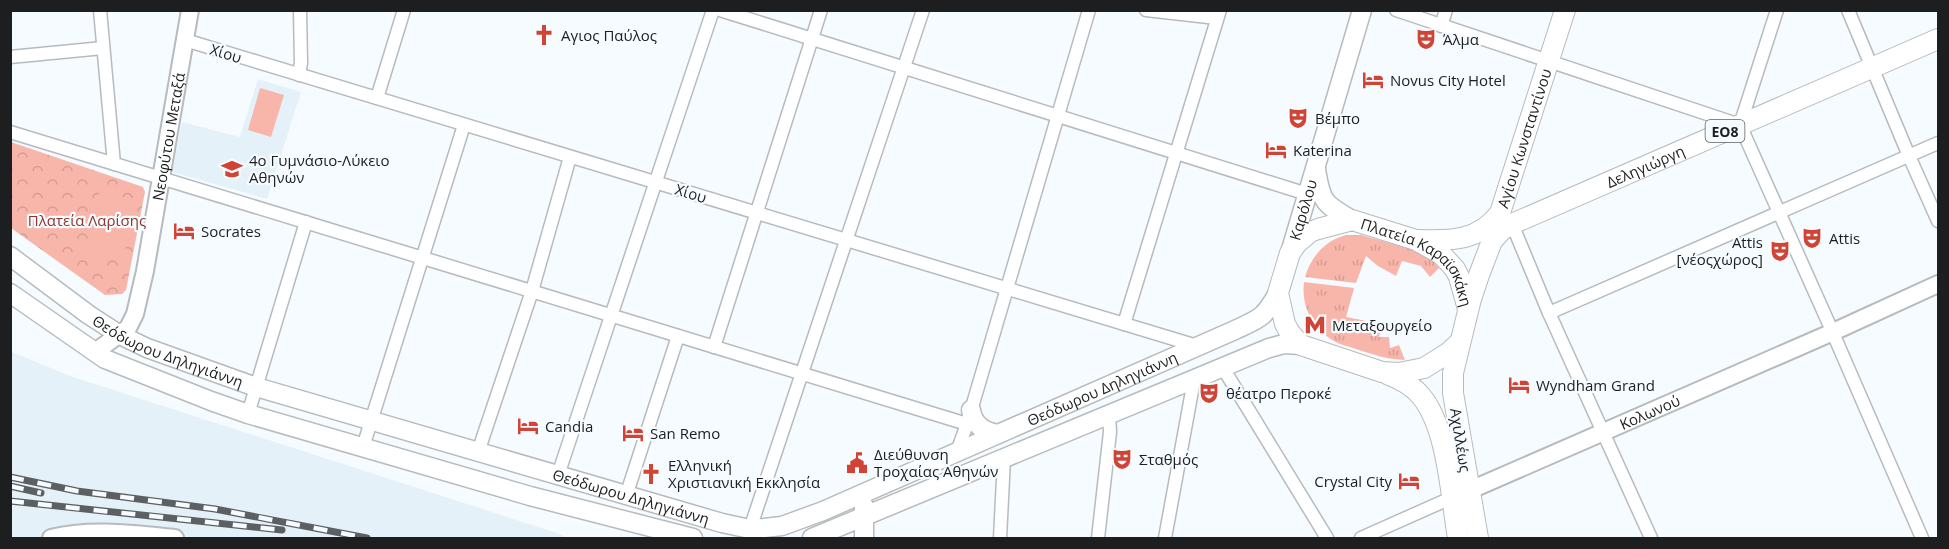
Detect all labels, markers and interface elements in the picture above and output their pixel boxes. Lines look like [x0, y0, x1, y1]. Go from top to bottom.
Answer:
church icon: Αγιος Παύλος [532, 23, 556, 47]
place label: Αγιος Παύλος [561, 25, 657, 45]
theatre icon: Άλμα [1414, 27, 1438, 51]
place label: Άλμα [1443, 29, 1479, 49]
street label: Χίου [208, 39, 244, 67]
street label: Αγίου Κωνσταντίνου [1492, 66, 1556, 211]
hotel icon: Novus City Hotel [1361, 68, 1385, 92]
place label: Novus City Hotel [1390, 70, 1506, 90]
street label: Νεοφύτου Μεταξά [147, 71, 189, 202]
theatre icon: Βέμπο [1286, 106, 1310, 130]
place label: Βέμπο [1315, 108, 1360, 128]
road number: ΕΟ8 [1706, 120, 1744, 142]
hotel icon: Katerina [1264, 138, 1288, 162]
place label: Katerina [1293, 140, 1352, 160]
street label: Δεληγιώργη [1603, 140, 1688, 192]
place label: 4ο Γυμνάσιο-Λύκειο Αθηνών [249, 150, 389, 187]
school or university icon: 4ο Γυμνάσιο-Λύκειο Αθηνών [220, 157, 244, 181]
street label: Καρόλου [1284, 177, 1321, 243]
street label: Χίου [673, 179, 709, 207]
park label: Πλατεία Λαρίσης [28, 210, 146, 230]
street label: Πλατεία Καραϊσκάκη [1358, 213, 1477, 309]
hotel icon: Socrates [172, 219, 196, 243]
place label: Socrates [201, 221, 261, 241]
theatre icon: Attis [1800, 226, 1824, 250]
place label: Attis [1829, 228, 1860, 248]
place label: Attis [νέοςχώρος] [1677, 232, 1763, 269]
theatre icon: Attis [νέοςχώρος] [1768, 239, 1792, 263]
street label: Θεόδωρου Δηληγιάννη [89, 310, 246, 392]
metro station icon: Μεταξουργείο [1303, 313, 1327, 337]
place label: Μεταξουργείο [1332, 315, 1432, 335]
street label: Θεόδωρου Δηληγιάννη [1024, 347, 1180, 430]
hotel icon: Wyndham Grand [1507, 373, 1531, 397]
place label: Wyndham Grand [1536, 375, 1655, 395]
theatre icon: θέατρο Περοκέ [1197, 381, 1221, 405]
place label: θέατρο Περοκέ [1226, 383, 1331, 403]
street label: Κολωνού [1616, 390, 1683, 434]
street label: Αχιλλέως [1446, 406, 1476, 474]
hotel icon: Candia [516, 414, 540, 438]
place label: Candia [545, 416, 593, 436]
hotel icon: San Remo [621, 421, 645, 445]
place label: San Remo [650, 423, 720, 443]
place label: Διεύθυνση Τροχαίας Αθηνών [874, 444, 998, 481]
theatre icon: Σταθμός [1110, 447, 1134, 471]
place label: Σταθμός [1139, 449, 1198, 469]
public building icon: Διεύθυνση Τροχαίας Αθηνών [845, 451, 869, 475]
place label: Ελληνική Χριστιανική Εκκλησία [668, 455, 820, 492]
church icon: Ελληνική Χριστιανική Εκκλησία [639, 462, 663, 486]
street label: Θεόδωρου Δηληγιάννη [551, 464, 712, 529]
hotel icon: Crystal City [1397, 469, 1421, 493]
place label: Crystal City [1314, 471, 1392, 491]

